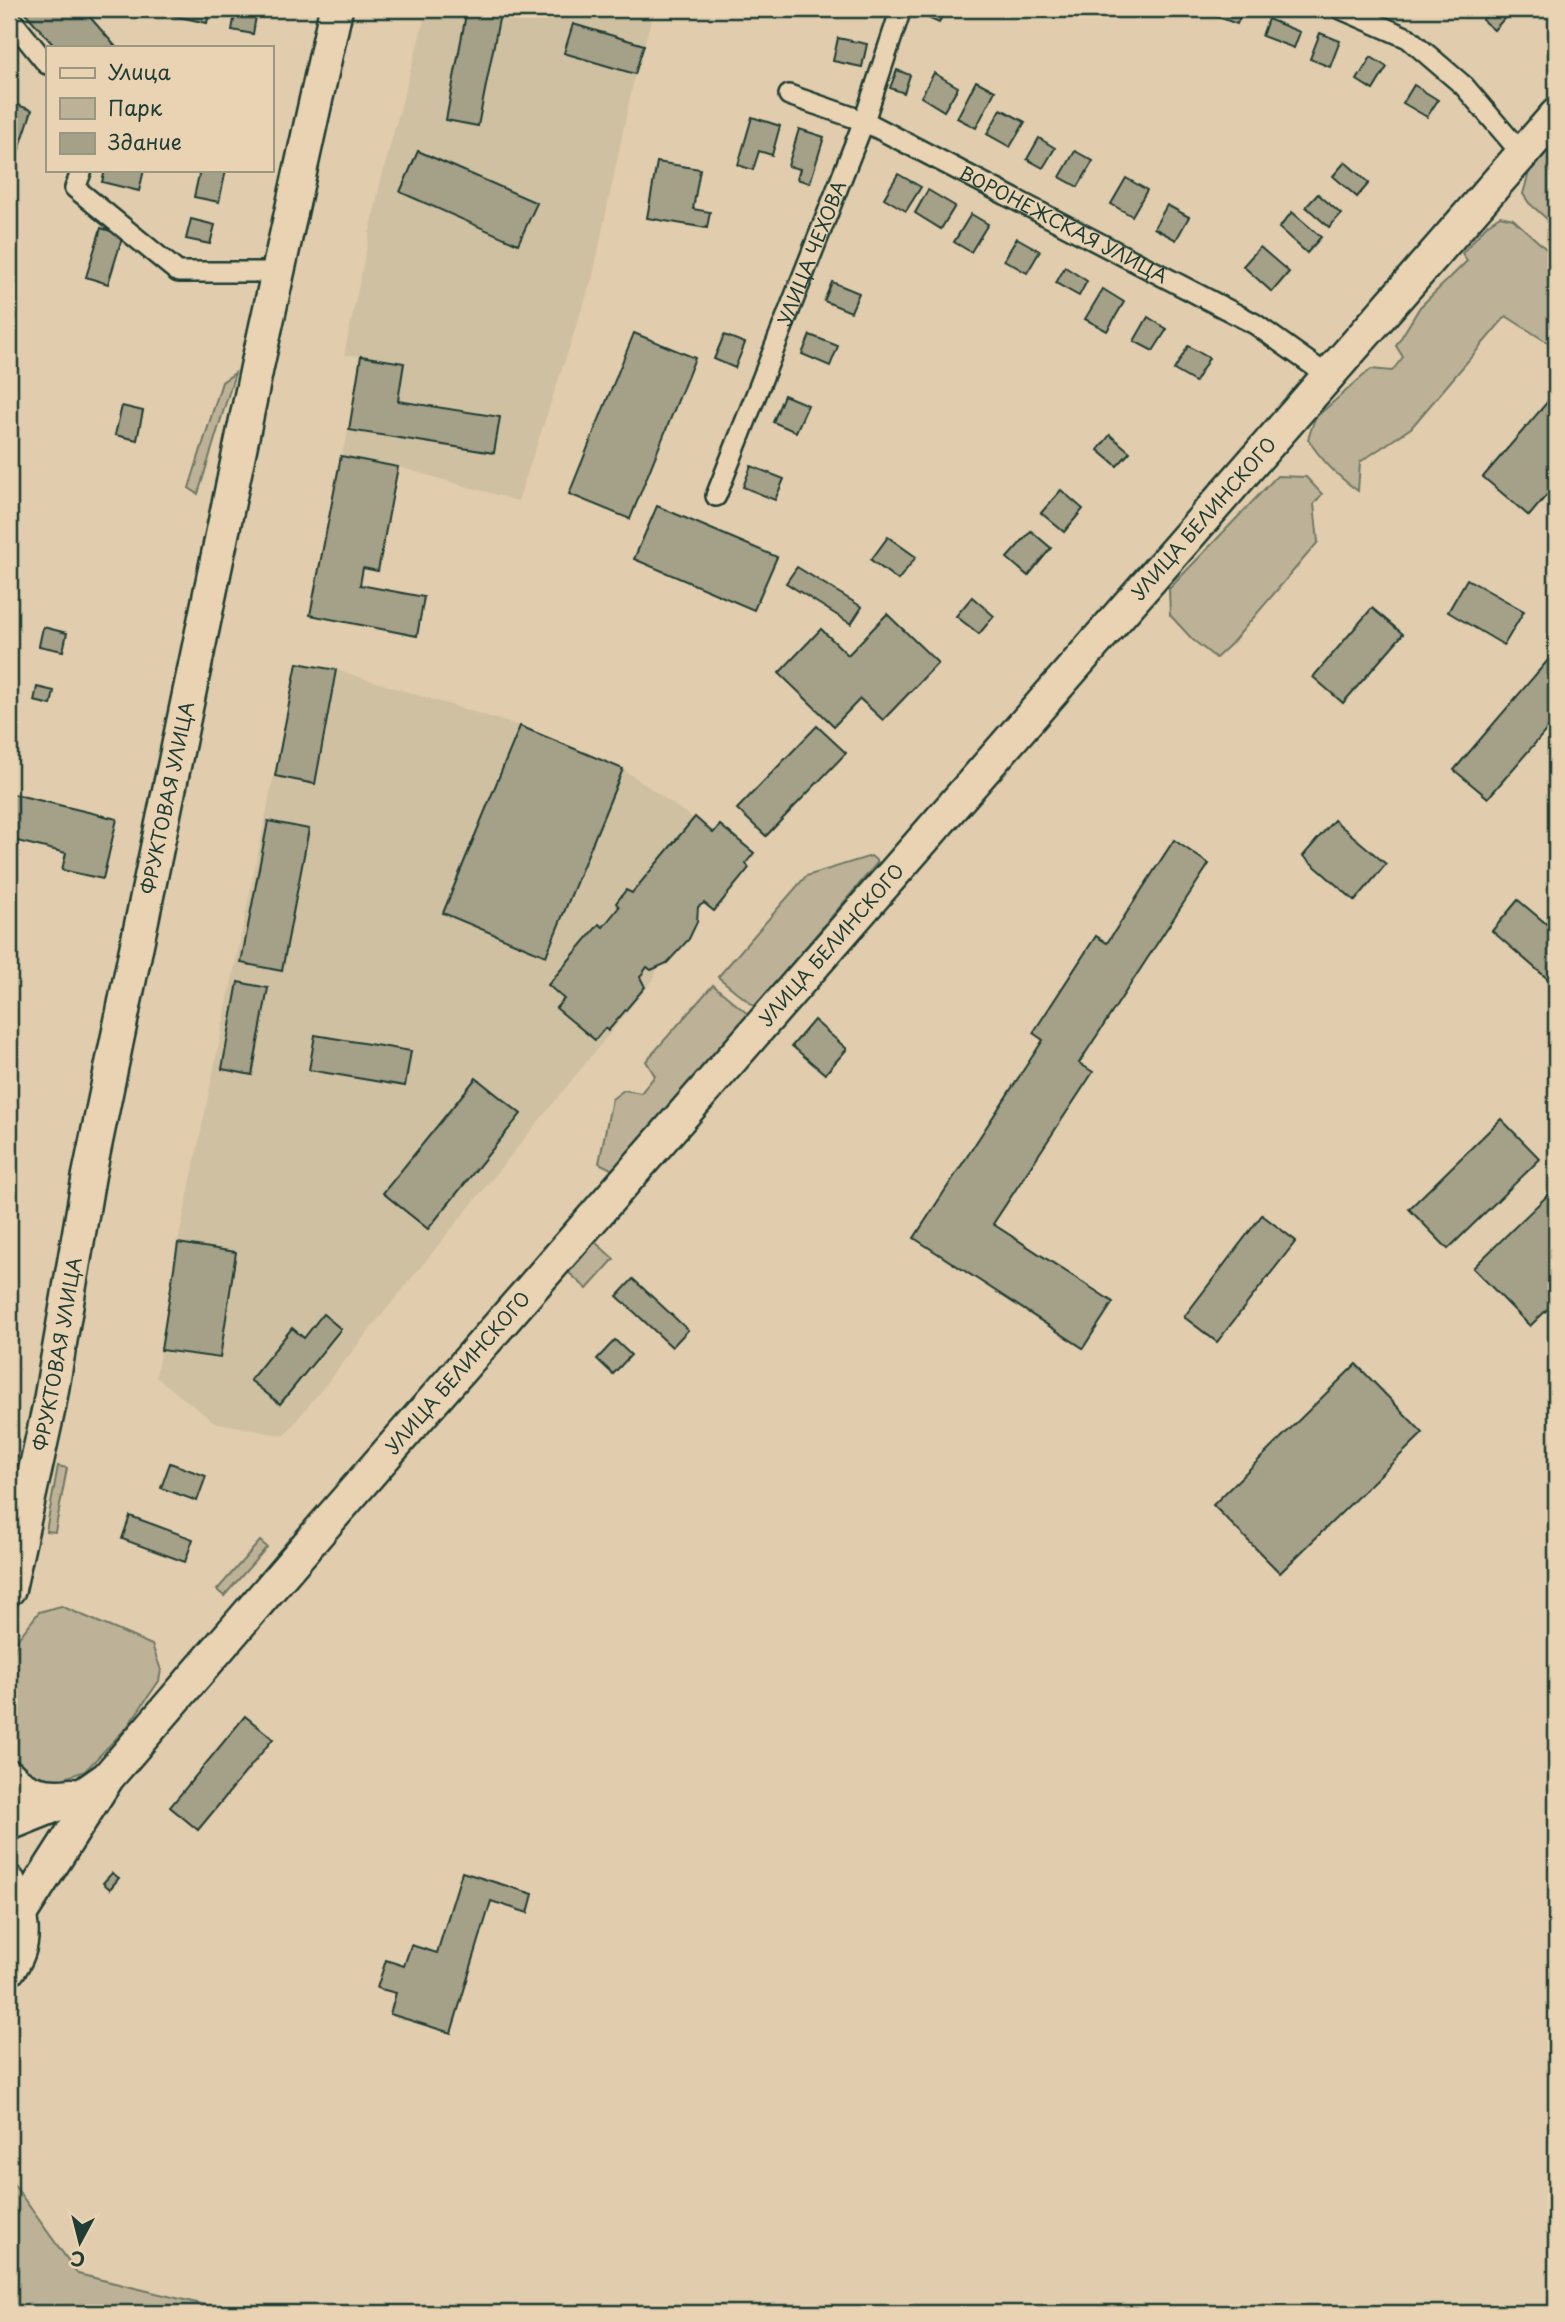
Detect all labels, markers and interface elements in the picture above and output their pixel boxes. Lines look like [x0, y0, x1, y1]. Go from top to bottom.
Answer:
legend [46, 46, 273, 172]
text: Улица [108, 55, 171, 87]
text: Парк [108, 91, 163, 123]
text: Здание [108, 125, 182, 157]
street label: ВОРОНЕЖСКАЯ УЛИЦА [955, 158, 1173, 289]
street label: УЛИЦА ЧЕХОВА [770, 176, 852, 330]
street label: УЛИЦА БЕЛИНСКОГО [1124, 430, 1282, 605]
street label: ФРУКТОВАЯ УЛИЦА [133, 699, 200, 897]
street label: УЛИЦА БЕЛИНСКОГО [752, 857, 910, 1032]
street label: ФРУКТОВАЯ УЛИЦА [25, 1255, 88, 1453]
street label: УЛИЦА БЕЛИНСКОГО [378, 1284, 536, 1460]
north arrow [46, 2206, 116, 2276]
text: С [69, 2245, 87, 2275]

